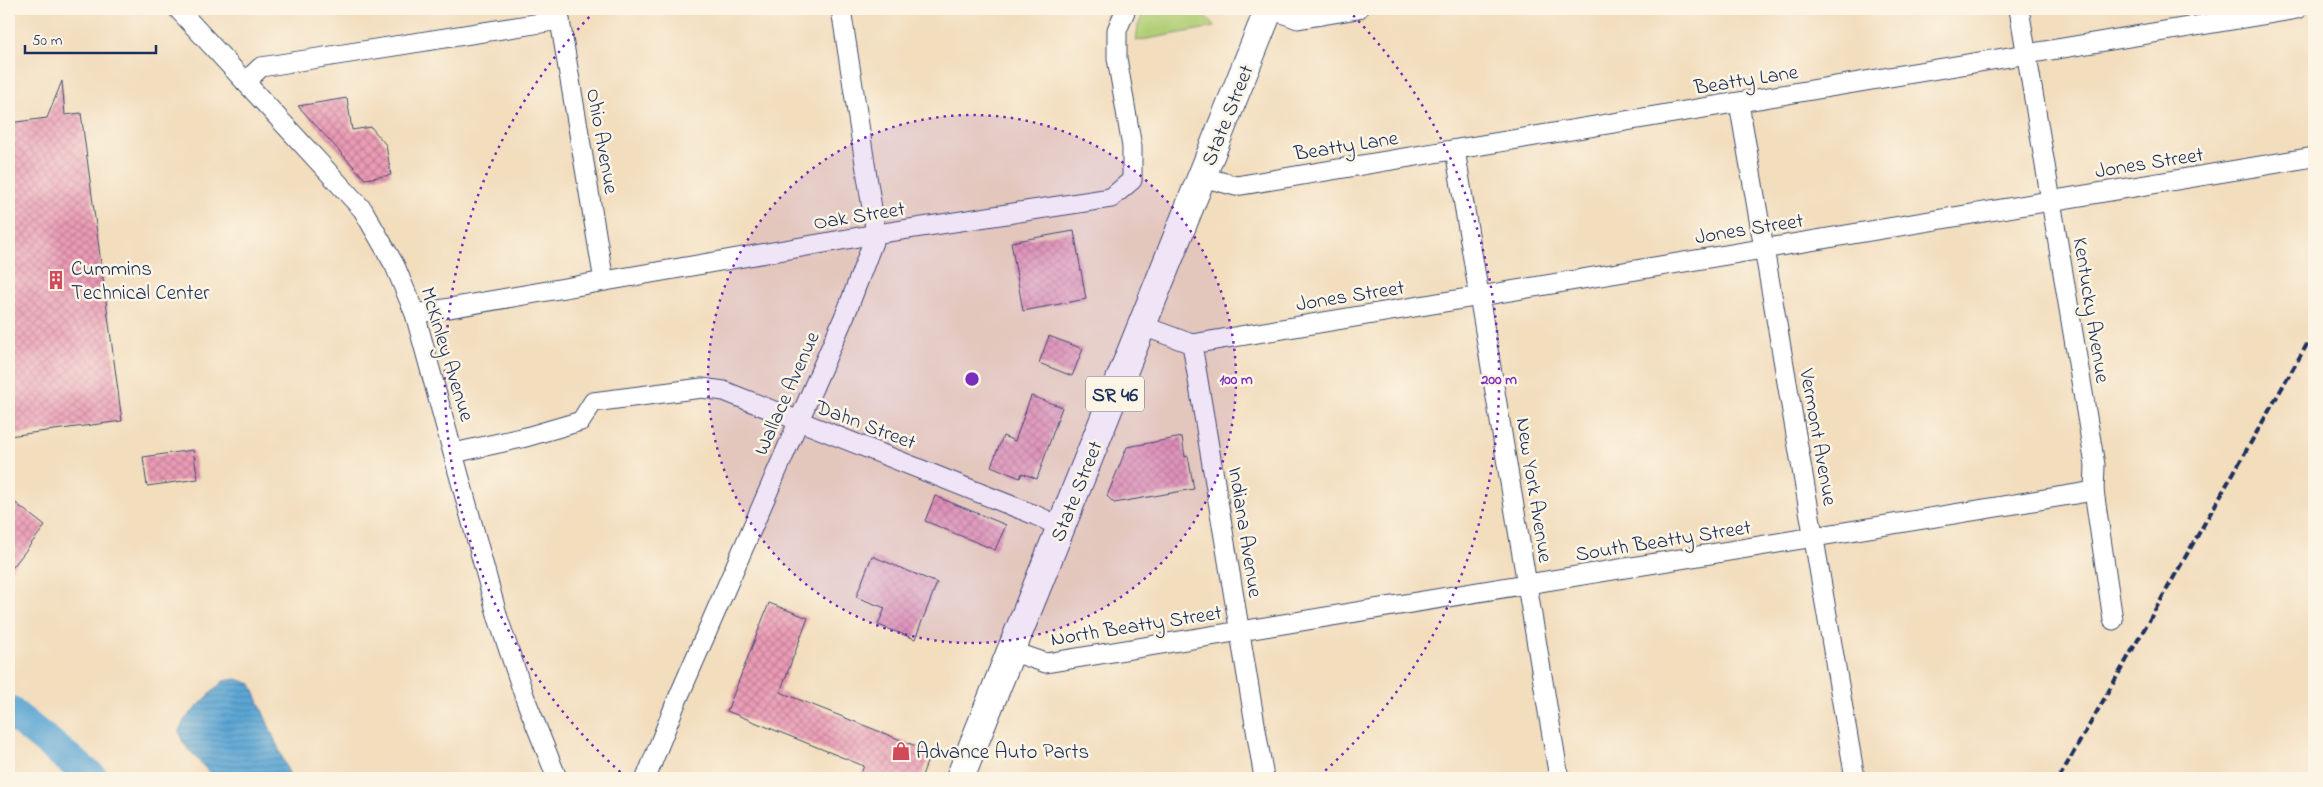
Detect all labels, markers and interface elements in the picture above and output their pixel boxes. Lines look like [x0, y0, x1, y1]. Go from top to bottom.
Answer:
scale bar [25, 22, 156, 54]
text: 50 m [32, 30, 63, 52]
street label: Beatty Lane [1691, 58, 1801, 106]
street label: State Street [1195, 61, 1263, 171]
street label: Ohio Avenue [577, 86, 625, 197]
street label: Beatty Lane [1291, 124, 1401, 172]
street label: Jones Street [2093, 141, 2206, 187]
street label: Oak Street [811, 195, 907, 239]
street label: Jones Street [1693, 207, 1806, 253]
street label: Kentucky Avenue [2062, 235, 2116, 386]
place label: Cummins Technical Center [71, 255, 210, 309]
building icon: Cummins Technical Center [45, 269, 67, 291]
street label: Jones Street [1294, 274, 1407, 320]
street label: McKinley Avenue [410, 284, 481, 427]
street label: Wallace Avenue [747, 327, 829, 461]
street label: Vermont Avenue [1790, 366, 1844, 509]
text: 100 m [1219, 369, 1253, 391]
text: 200 m [1480, 369, 1517, 391]
centre of rings [963, 370, 981, 388]
road number: SR 46 [1086, 376, 1144, 412]
street label: Dahn Street [810, 393, 920, 459]
street label: New York Avenue [1507, 416, 1559, 565]
street label: State Street [1044, 437, 1112, 547]
street label: Indiana Avenue [1219, 465, 1269, 600]
street label: South Beatty Street [1573, 513, 1754, 573]
street label: North Beatty Street [1049, 599, 1224, 657]
place label: Advance Auto Parts [916, 738, 1089, 768]
shop icon: Advance Auto Parts [890, 740, 912, 762]

